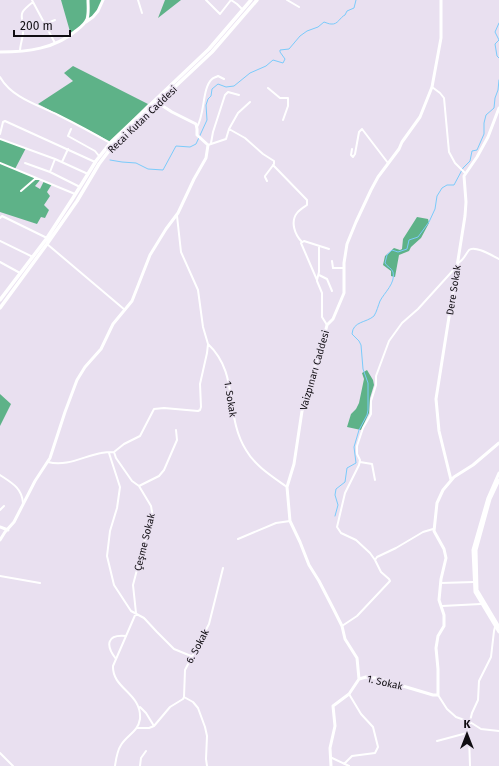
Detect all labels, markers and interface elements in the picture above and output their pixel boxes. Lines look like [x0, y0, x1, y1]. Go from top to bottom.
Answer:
scale bar [14, 12, 70, 38]
text: 200 m [20, 19, 53, 33]
street label: Recai Kutan Caddesi [105, 83, 180, 156]
street label: Dere Sokak [444, 263, 464, 316]
street label: Vaizpınarı Caddesi [298, 329, 332, 412]
street label: 1. Sokak [221, 380, 239, 419]
street label: Çeşme Sokak [132, 511, 158, 572]
street label: 6. Sokak [184, 626, 212, 666]
street label: 1. Sokak [366, 673, 405, 693]
north arrow [447, 714, 487, 754]
text: K [464, 718, 472, 731]

